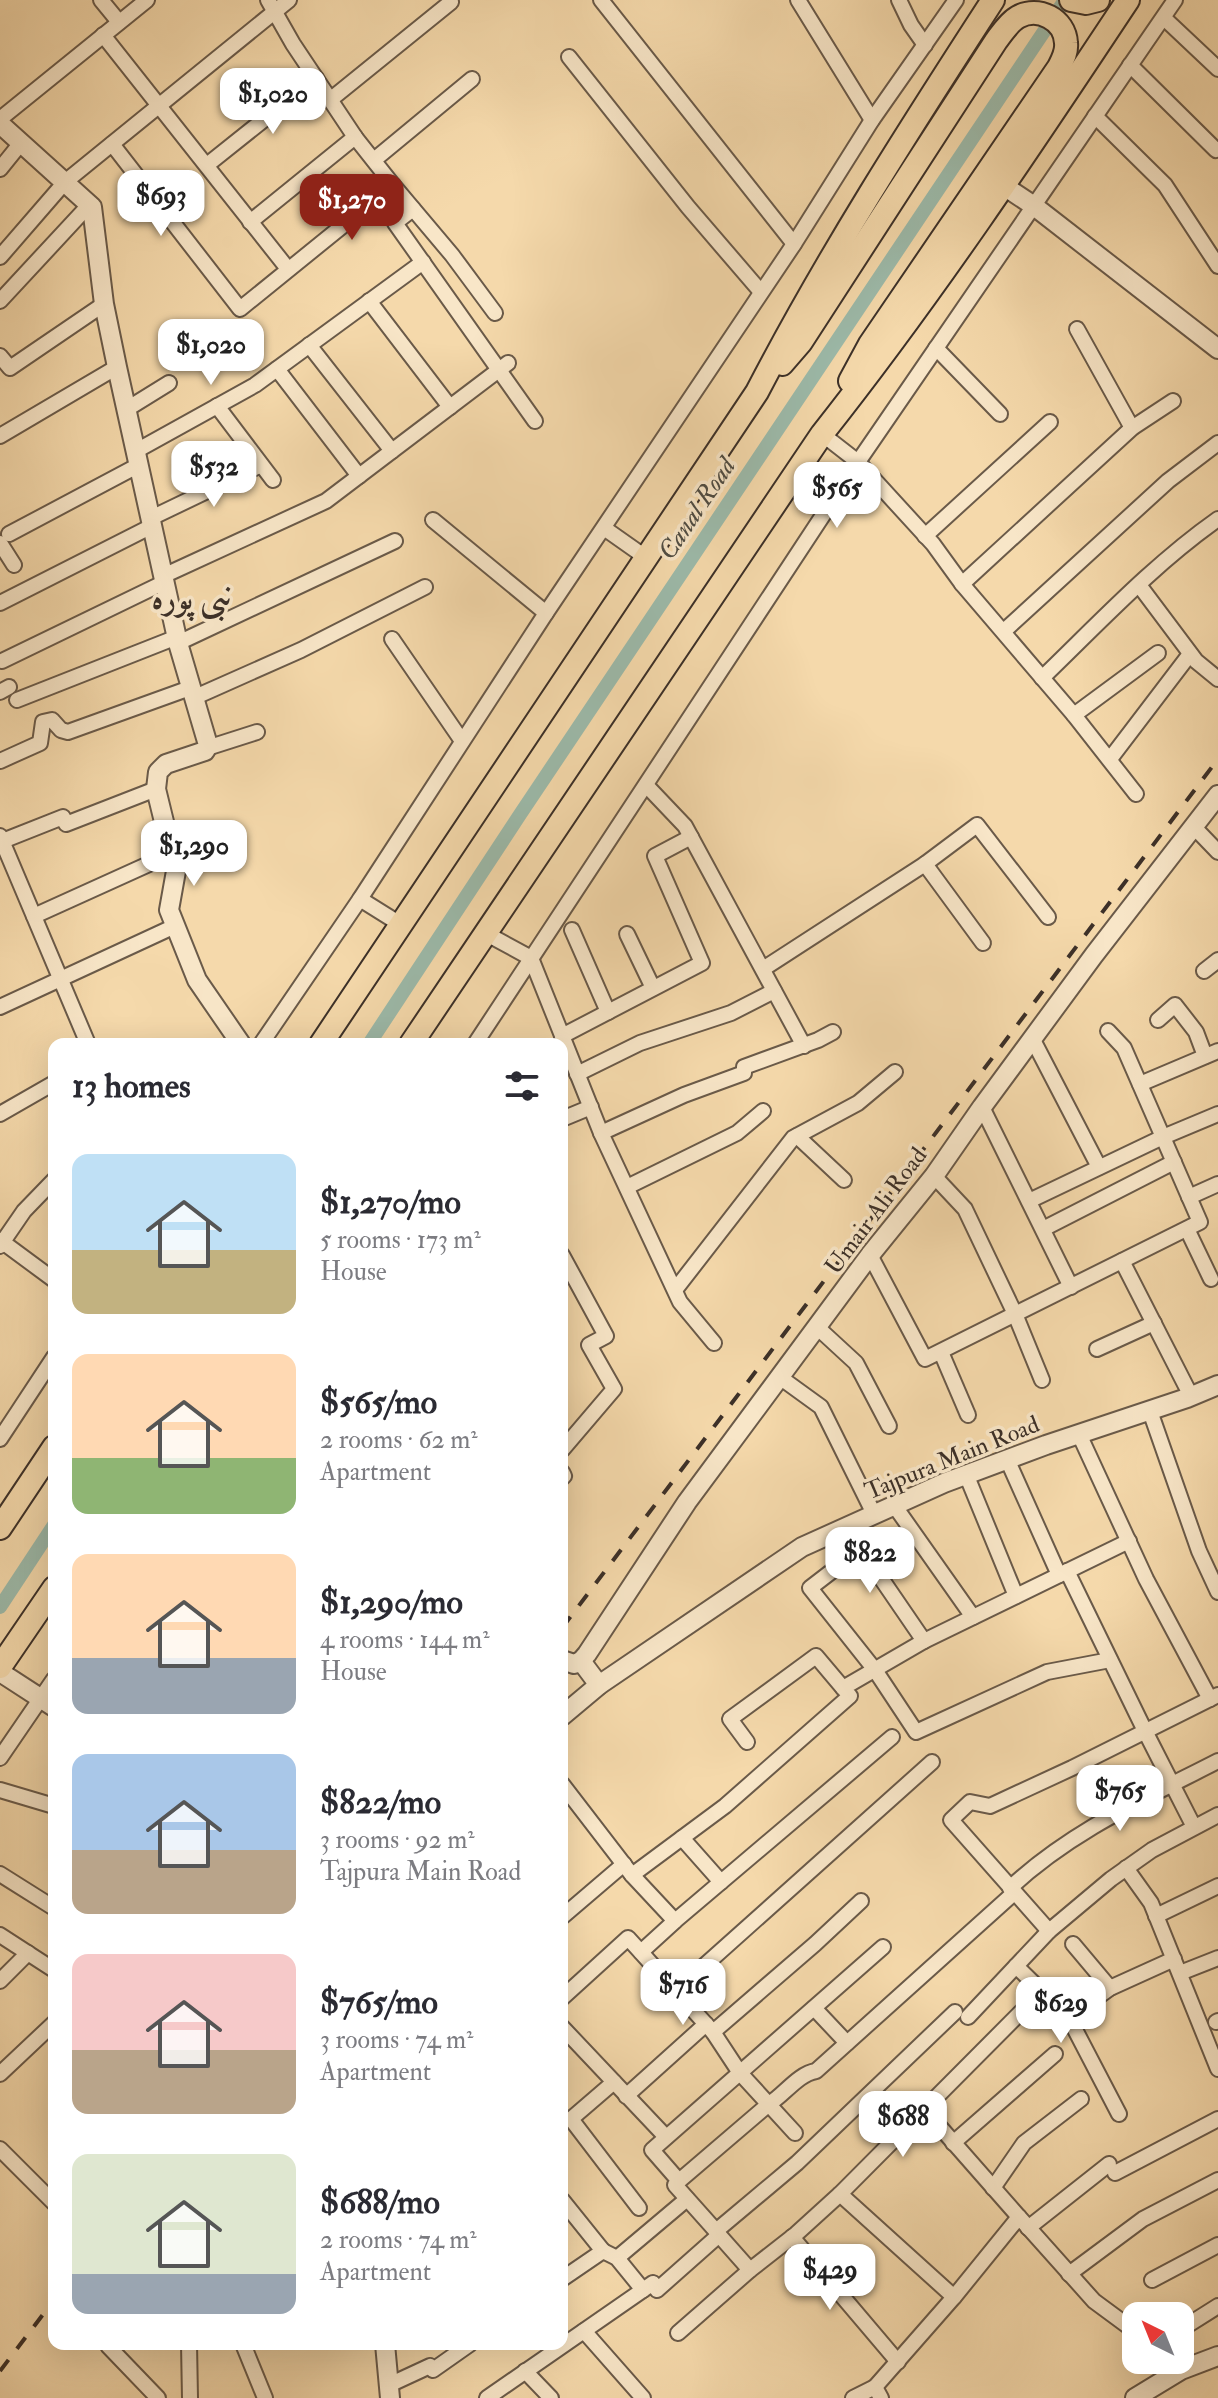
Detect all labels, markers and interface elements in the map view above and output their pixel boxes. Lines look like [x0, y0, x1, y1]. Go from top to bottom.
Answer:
pin: $1,020 [208, 68, 338, 136]
text: $1,020 [238, 78, 308, 110]
pin: $693 [114, 170, 208, 238]
pin: $1,270 [287, 174, 417, 242]
text: $693 [135, 180, 187, 212]
text: $1,270 [318, 184, 386, 216]
pin: $1,020 [146, 319, 276, 387]
text: $1,020 [176, 329, 246, 361]
pin: $532 [167, 441, 261, 509]
water label: Canal Road [651, 450, 744, 566]
text: $532 [189, 451, 239, 483]
pin: $565 [790, 462, 884, 530]
text: $565 [812, 472, 862, 504]
district label: نبی پورہ [152, 579, 232, 622]
pin: $1,290 [129, 820, 259, 888]
text: $1,290 [159, 830, 229, 862]
icon: filters [500, 1064, 544, 1108]
text: 13 homes [72, 1065, 191, 1108]
street label: Umair Ali Road [818, 1141, 934, 1281]
text: $1,270/mo [320, 1181, 461, 1224]
icon: home [136, 1186, 232, 1282]
text: 5 rooms · 173 m² [320, 1224, 481, 1256]
text: House [320, 1256, 387, 1288]
text: $565/mo [320, 1381, 437, 1424]
icon: home [136, 1386, 232, 1482]
street label: Tajpura Main Road [860, 1409, 1044, 1507]
text: 2 rooms · 62 m² [320, 1424, 478, 1456]
text: Apartment [320, 1456, 431, 1488]
pin: $822 [823, 1527, 917, 1595]
text: $822 [843, 1537, 897, 1569]
text: $1,290/mo [320, 1581, 463, 1624]
icon: home [136, 1586, 232, 1682]
text: 4 rooms · 144 m² [320, 1624, 490, 1656]
text: House [320, 1656, 387, 1688]
pin: $765 [1073, 1765, 1167, 1833]
text: $765 [1094, 1775, 1146, 1807]
text: $822/mo [320, 1781, 441, 1824]
icon: home [136, 1786, 232, 1882]
text: 3 rooms · 92 m² [320, 1824, 475, 1856]
text: Tajpura Main Road [320, 1856, 521, 1888]
pin: $716 [636, 1959, 730, 2027]
text: $716 [659, 1969, 707, 2001]
pin: $629 [1014, 1977, 1108, 2045]
text: $765/mo [320, 1981, 438, 2024]
icon: home [136, 1986, 232, 2082]
text: $629 [1034, 1987, 1088, 2019]
text: 3 rooms · 74 m² [320, 2024, 473, 2056]
text: Apartment [320, 2056, 431, 2088]
pin: $688 [856, 2091, 950, 2159]
text: $688 [877, 2101, 929, 2133]
text: $688/mo [320, 2181, 440, 2224]
icon: home [136, 2186, 232, 2282]
text: 2 rooms · 74 m² [320, 2224, 477, 2256]
pin: $429 [783, 2244, 877, 2312]
text: $429 [802, 2254, 858, 2286]
text: Apartment [320, 2256, 431, 2288]
north arrow [1122, 2302, 1194, 2374]
map controls [1122, 2302, 1194, 2374]

